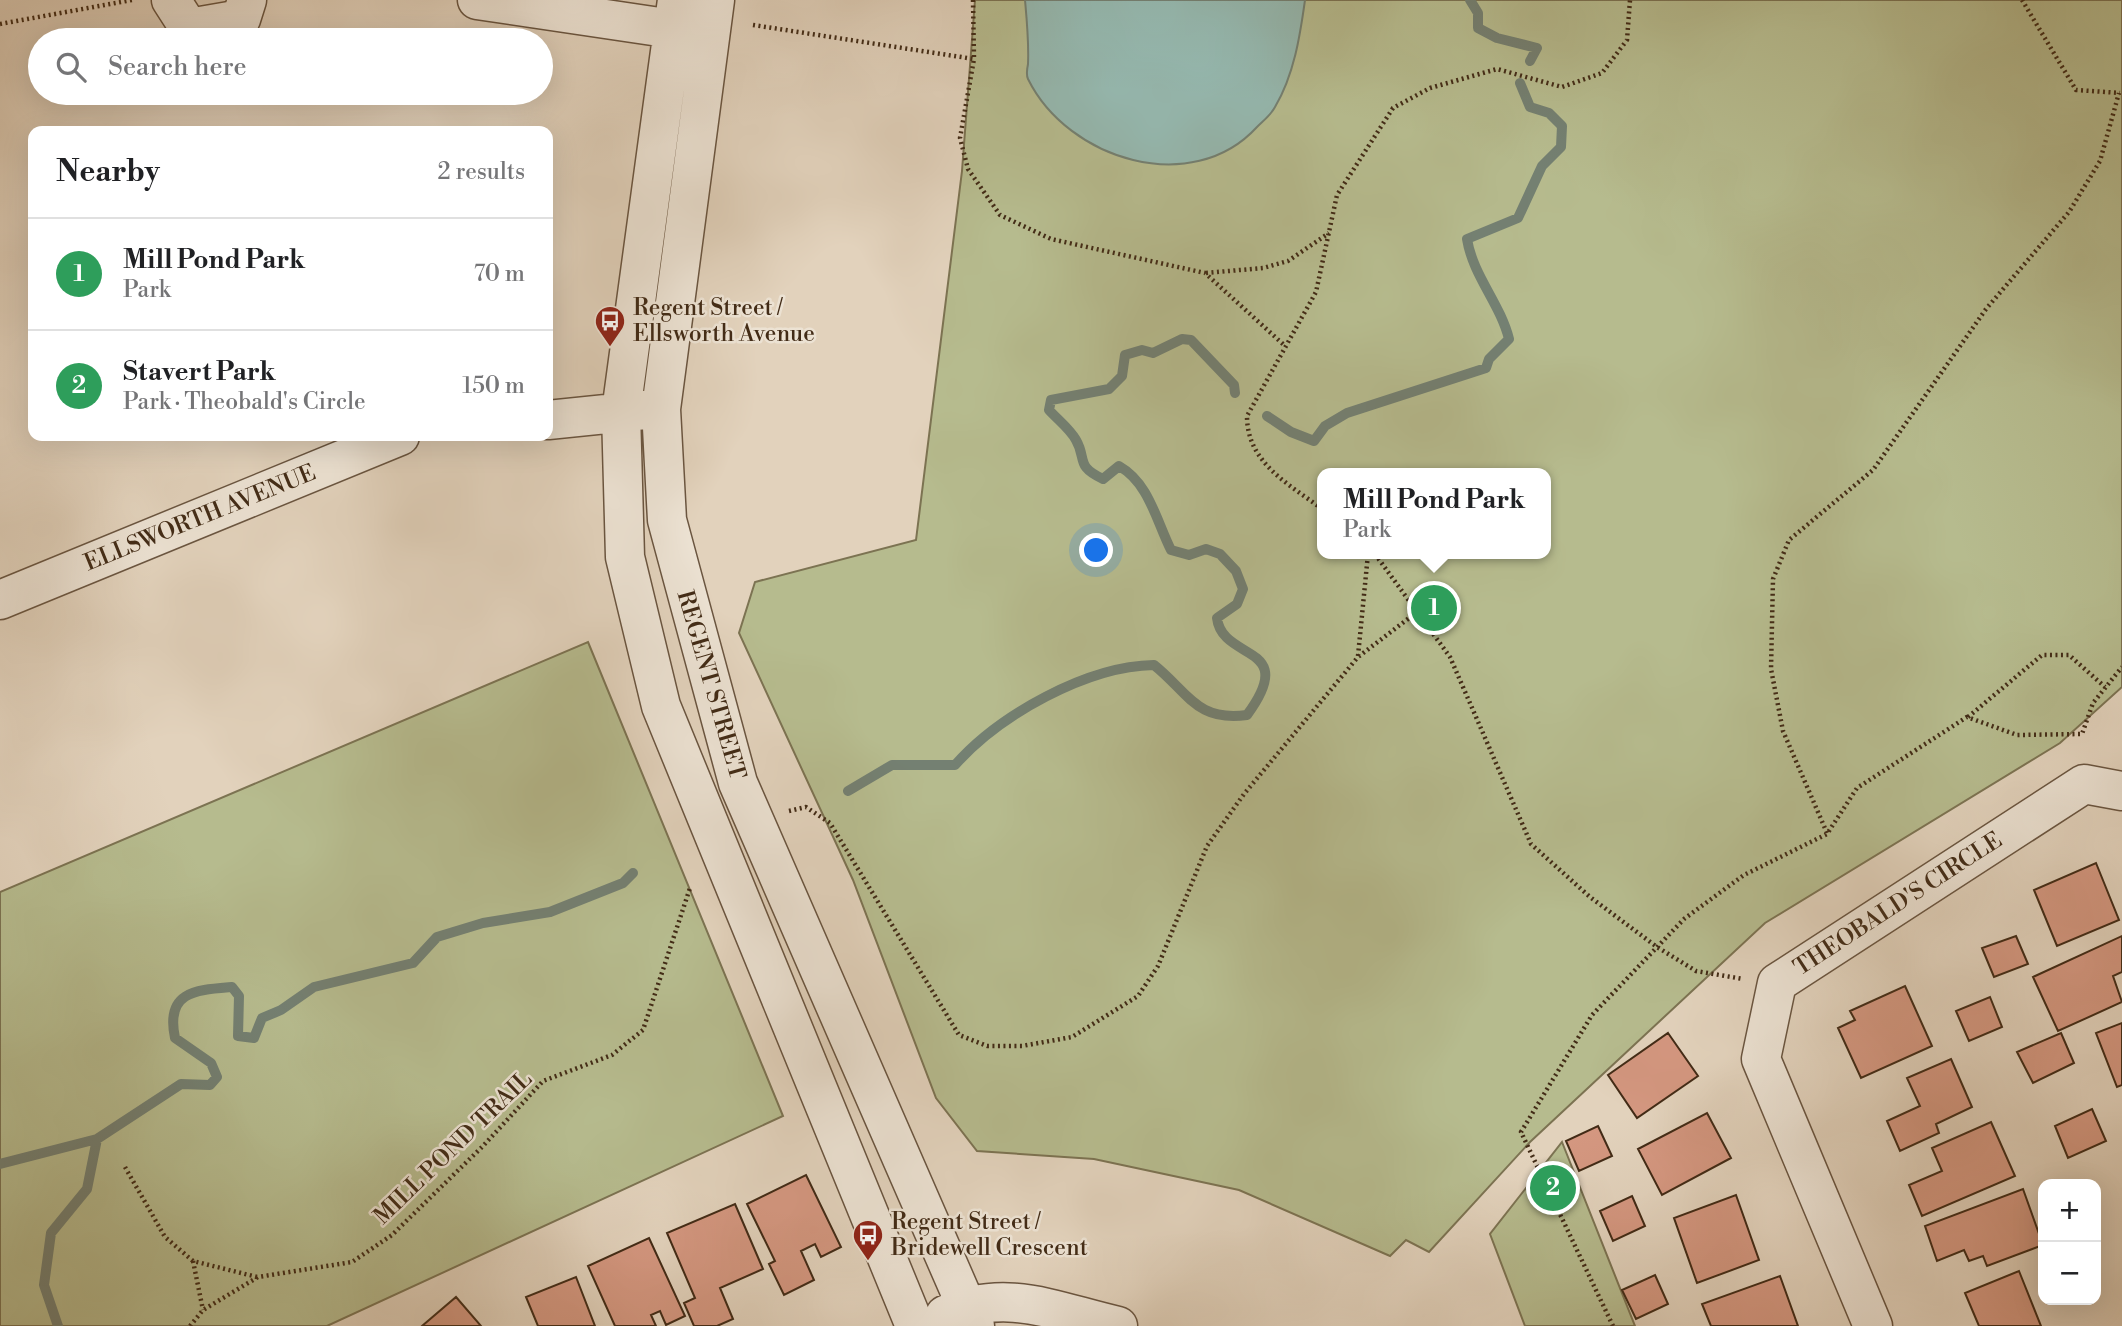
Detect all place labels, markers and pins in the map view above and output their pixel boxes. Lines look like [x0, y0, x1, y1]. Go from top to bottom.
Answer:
place label: Regent Street / Ellsworth Avenue [633, 294, 815, 348]
bus stop icon: Regent Street / Ellsworth Avenue [593, 304, 627, 348]
pin: 1 [1411, 582, 1457, 634]
pin: 2 [1530, 1162, 1576, 1214]
place label: Regent Street / Bridewell Crescent [890, 1208, 1088, 1262]
bus stop icon: Regent Street / Bridewell Crescent [851, 1218, 885, 1262]

